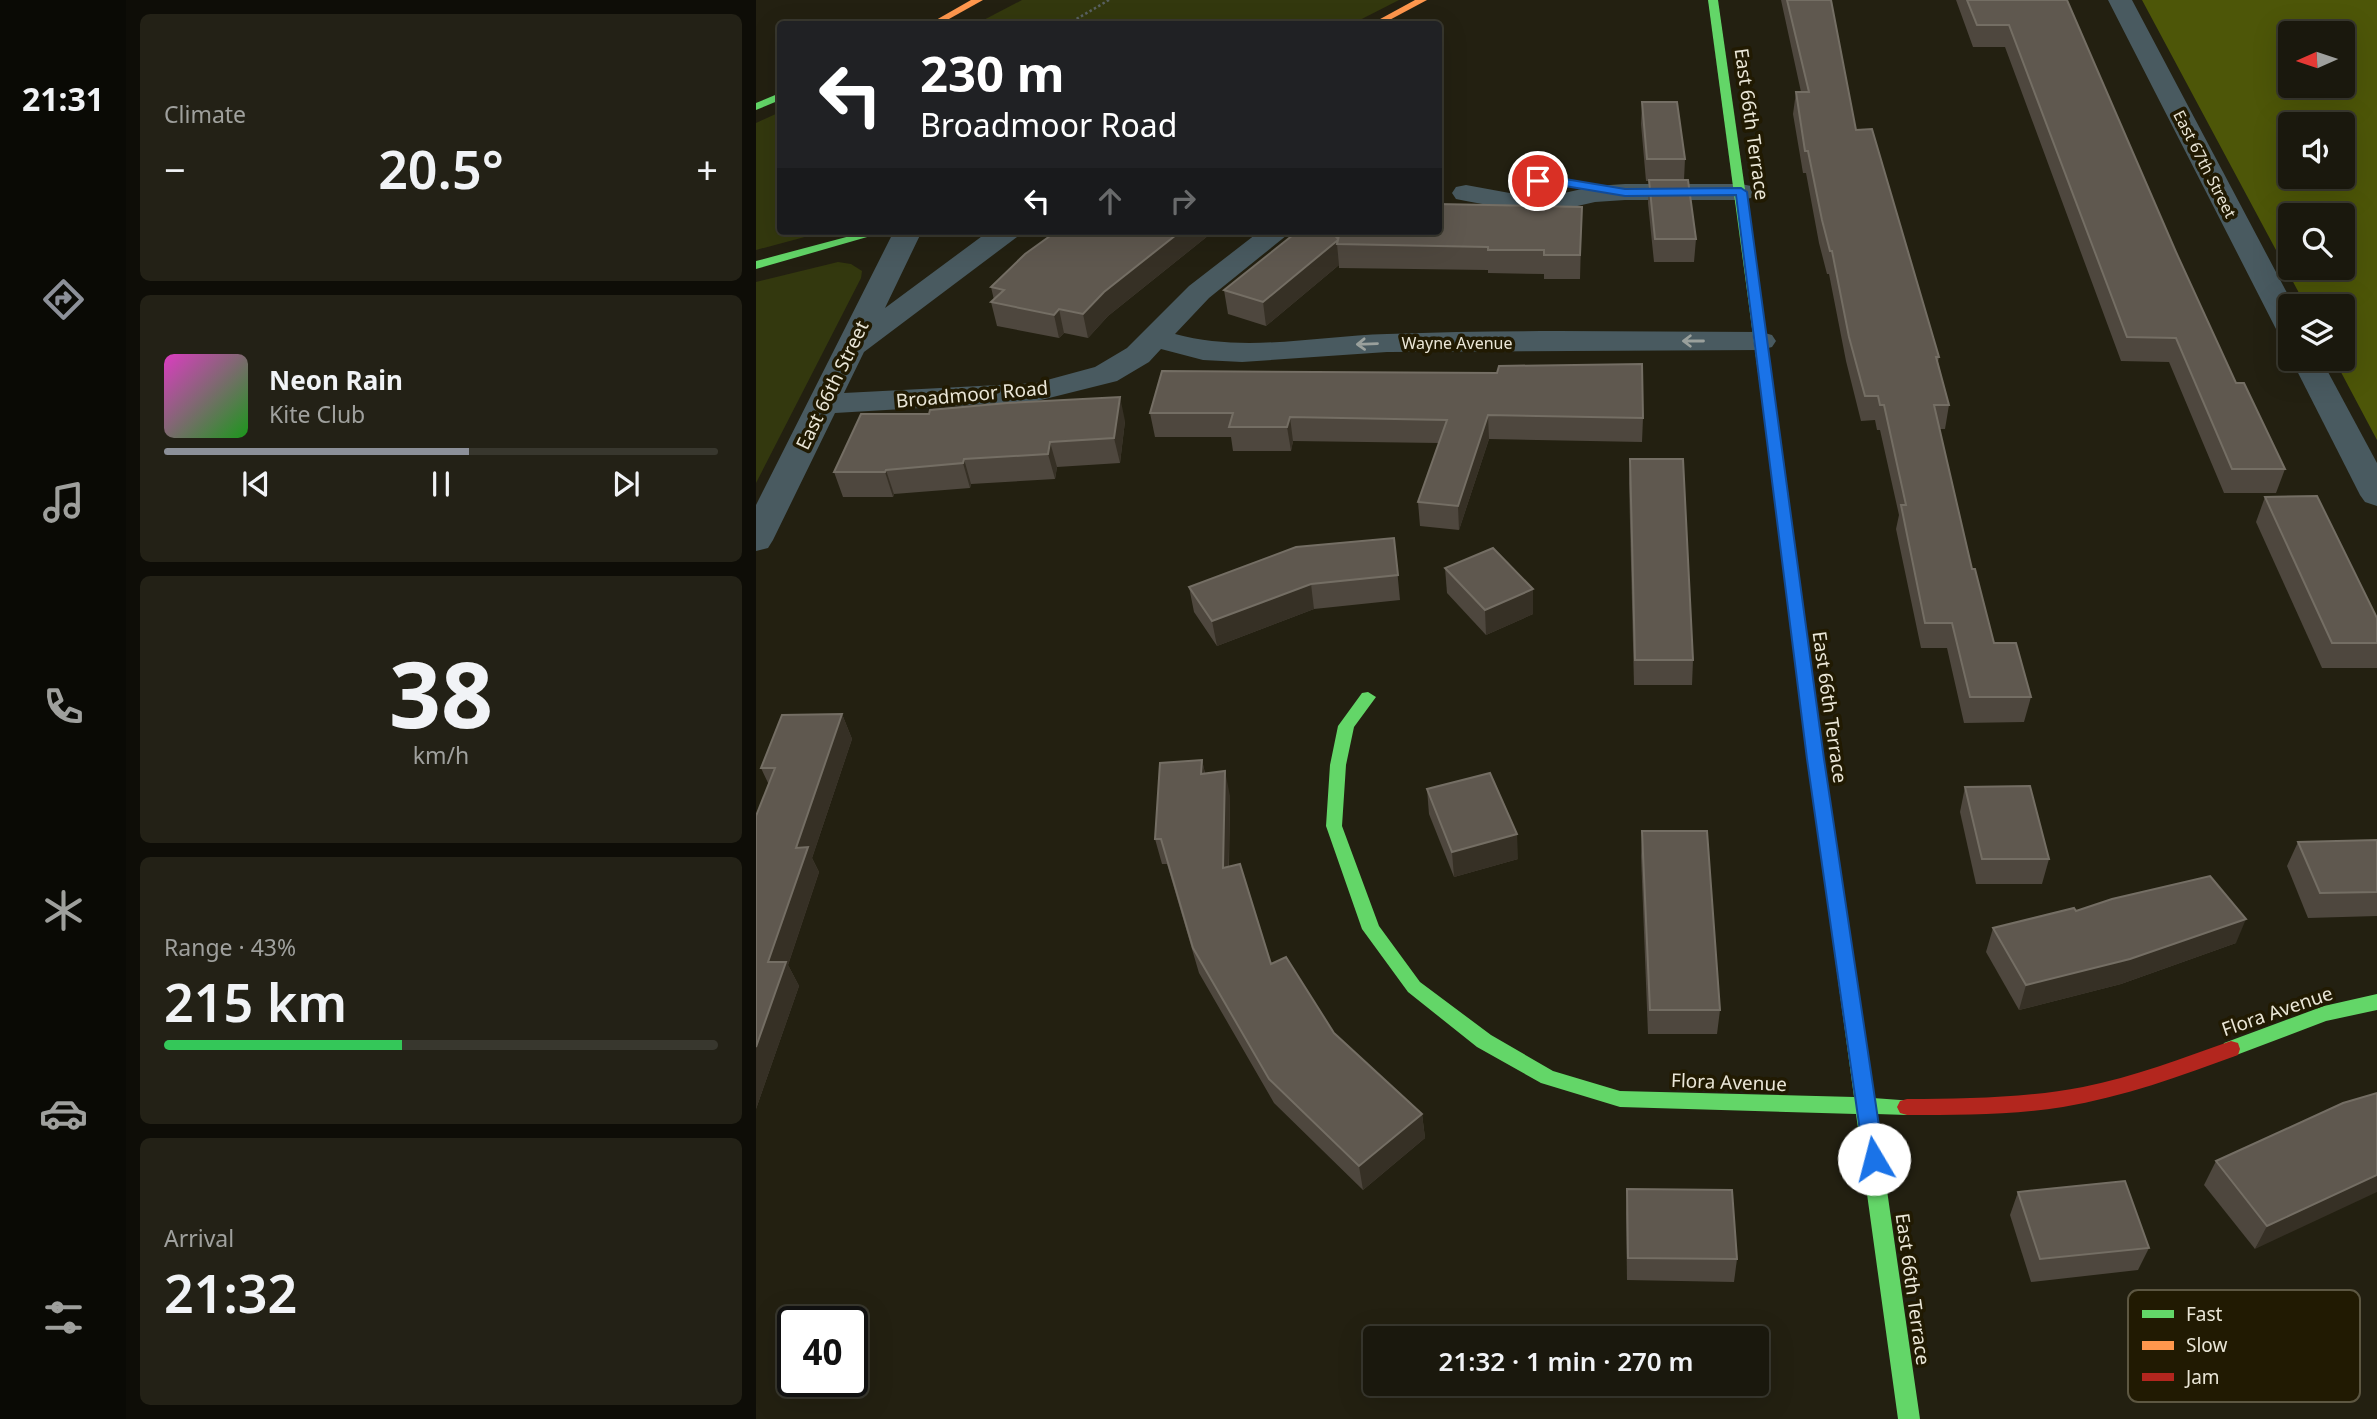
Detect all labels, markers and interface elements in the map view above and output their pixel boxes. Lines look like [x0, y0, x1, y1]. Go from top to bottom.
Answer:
north arrow [2278, 21, 2356, 98]
map controls [2278, 21, 2355, 371]
text: 230 m [920, 40, 1065, 106]
street label: East 66th Terrace [1728, 46, 1776, 202]
icon: left [805, 49, 896, 140]
text: 21:31 [22, 77, 104, 120]
text: Climate [164, 98, 246, 130]
text: Broadmoor Road [920, 103, 1177, 146]
street label: East 67th Street [2168, 106, 2242, 222]
button: sound [2278, 112, 2355, 189]
text: 20.5° [378, 133, 504, 204]
text: − [164, 143, 186, 195]
text: + [696, 143, 718, 195]
pin [1508, 151, 1568, 211]
icon: arrive [1519, 162, 1557, 200]
icon: left [1018, 182, 1056, 220]
icon: ahead [1091, 182, 1129, 220]
icon: right [1164, 182, 1202, 220]
button: search [2278, 203, 2355, 280]
icon: directions [39, 275, 88, 324]
button: layers [2278, 294, 2355, 371]
street label: East 66th Street [790, 316, 875, 454]
street label: Wayne Avenue [1402, 332, 1512, 354]
one-way arrow [1681, 334, 1704, 348]
one-way arrow [1356, 337, 1379, 351]
text: Neon Rain [269, 362, 403, 398]
street label: Broadmoor Road [895, 374, 1049, 414]
text: Kite Club [269, 398, 365, 430]
icon: previous [237, 465, 275, 503]
icon: pause [422, 465, 460, 503]
icon: next [607, 465, 645, 503]
icon: music [39, 478, 88, 527]
street label: East 66th Terrace [1806, 629, 1854, 785]
text: 38 [389, 631, 493, 755]
icon: phone [39, 682, 88, 731]
text: km/h [413, 739, 469, 771]
icon: climate [39, 886, 88, 935]
text: Range · 43% [164, 931, 296, 963]
text: 215 km [164, 966, 347, 1037]
street label: Flora Avenue [2218, 980, 2336, 1042]
street label: Flora Avenue [1671, 1067, 1787, 1097]
icon: car [39, 1089, 88, 1138]
position arrow [1837, 1122, 1911, 1196]
street label: East 66th Terrace [1889, 1211, 1937, 1367]
text: Arrival [164, 1222, 234, 1254]
text: 21:32 [164, 1257, 297, 1328]
legend [2128, 1290, 2360, 1402]
icon: filters [39, 1293, 88, 1342]
text: Fast [2186, 1301, 2223, 1327]
speed limit sign: 40 [777, 1306, 868, 1397]
text: Slow [2186, 1332, 2227, 1358]
text: 21:32 · 1 min · 270 m [1439, 1343, 1693, 1379]
text: Jam [2184, 1364, 2220, 1390]

